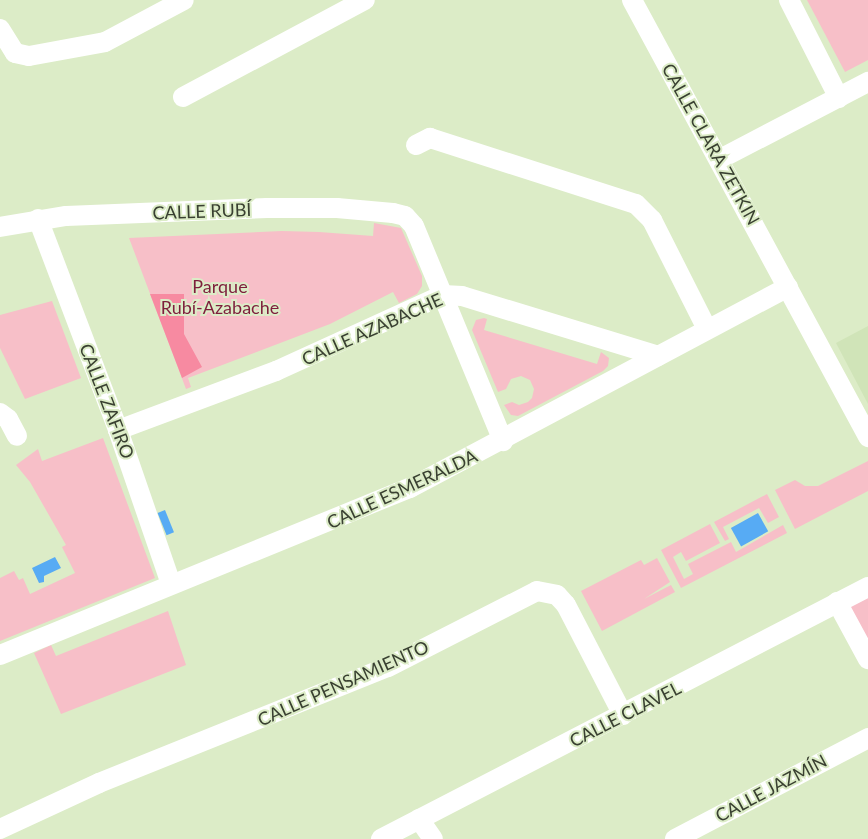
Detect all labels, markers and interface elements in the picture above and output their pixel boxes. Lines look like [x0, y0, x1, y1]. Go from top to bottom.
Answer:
street label: CALLE CLARA ZETKIN [657, 59, 765, 229]
street label: CALLE RUBÍ [152, 198, 252, 224]
park label: Parque Rubí-Azabache [161, 276, 279, 318]
street label: CALLE AZABACHE [298, 288, 446, 370]
street label: CALLE ZAFIRO [75, 340, 139, 462]
street label: CALLE ESMERALDA [323, 445, 481, 533]
street label: CALLE PENSAMIENTO [254, 636, 432, 730]
street label: CALLE CLAVEL [566, 677, 684, 751]
street label: CALLE JAZMÍN [711, 749, 831, 827]

